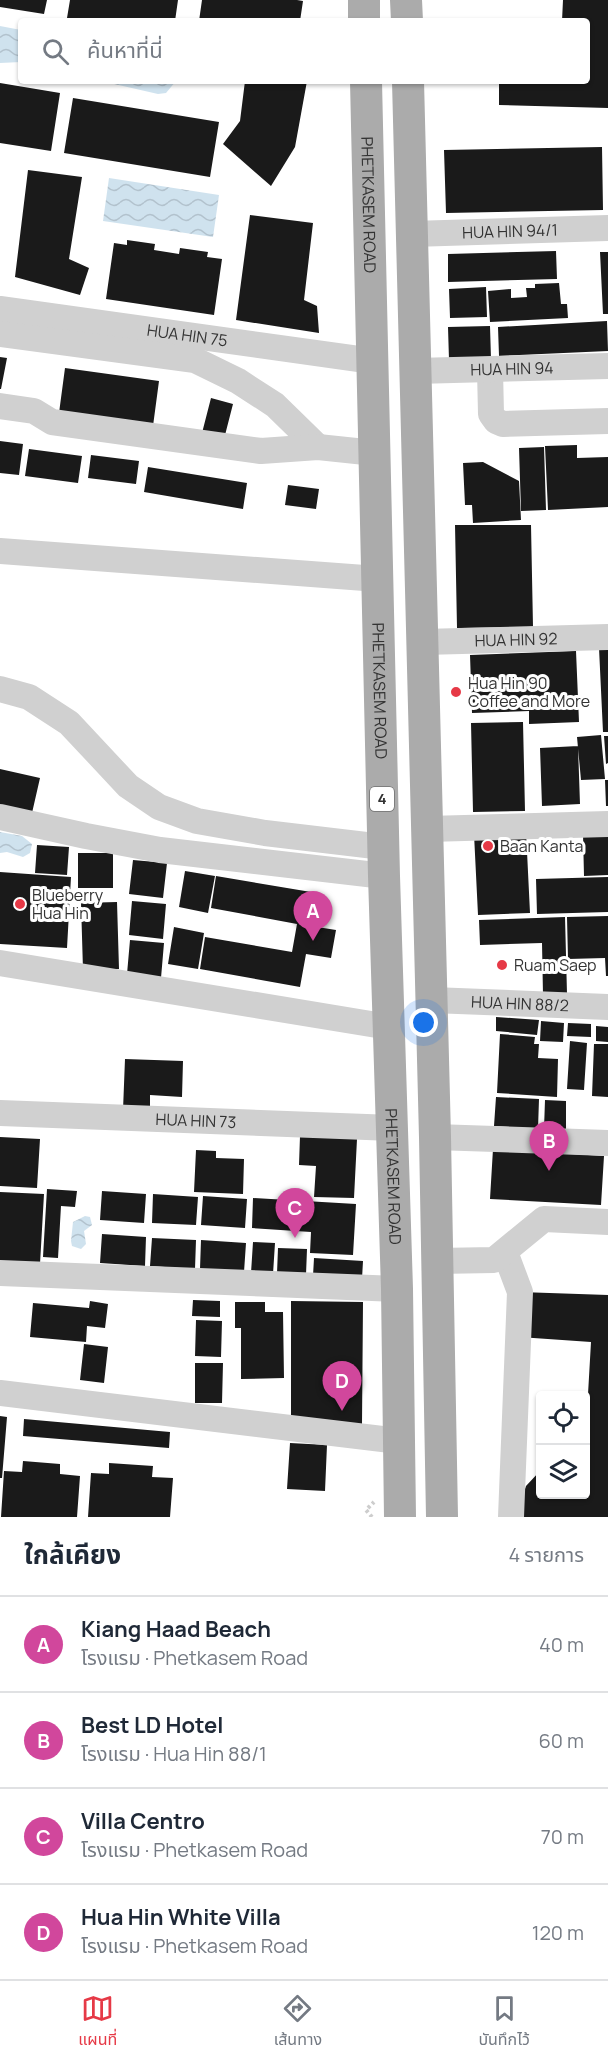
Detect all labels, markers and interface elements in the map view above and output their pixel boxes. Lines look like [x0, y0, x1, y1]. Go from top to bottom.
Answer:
search box [18, 18, 590, 84]
icon: search [39, 35, 72, 68]
text: ค้นหาที่นี่ [87, 35, 163, 65]
street label: PHETKASEM ROAD [356, 136, 381, 274]
street label: HUA HIN 94/1 [462, 219, 558, 243]
street label: HUA HIN 75 [145, 319, 229, 352]
street label: HUA HIN 94 [470, 356, 554, 381]
street label: PHETKASEM ROAD [367, 622, 392, 760]
street label: HUA HIN 92 [474, 627, 558, 652]
place label: Hua Hin 90 Coffee and More [468, 672, 590, 712]
marker: Hua Hin 90 Coffee and More [449, 685, 463, 699]
road number: 4 [370, 787, 394, 811]
place label: Baan Kanta [500, 835, 583, 857]
marker: Baan Kanta [481, 839, 495, 853]
place label: Blueberry Hua Hin [32, 884, 104, 924]
pin: A [294, 892, 332, 941]
marker: Blueberry Hua Hin [13, 897, 27, 911]
place label: Ruam Saep [514, 954, 597, 976]
marker: Ruam Saep [495, 958, 509, 972]
street label: HUA HIN 88/2 [471, 991, 569, 1016]
your location [409, 1008, 438, 1037]
street label: HUA HIN 73 [155, 1108, 237, 1133]
street label: PHETKASEM ROAD [380, 1108, 407, 1245]
pin: B [530, 1122, 568, 1171]
pin: C [276, 1188, 314, 1238]
pin: D [322, 1362, 362, 1411]
map controls [536, 1391, 590, 1499]
button: locate [536, 1391, 590, 1445]
button: layers [536, 1445, 590, 1499]
text: ใกล้เคียง [24, 1536, 121, 1572]
text: 4 รายการ [509, 1541, 584, 1568]
text: Kiang Haad Beach [81, 1614, 271, 1644]
text: A [37, 1631, 50, 1658]
text: 40 m [539, 1631, 584, 1658]
text: โรงแรม · Phetkasem Road [81, 1644, 308, 1671]
text: Best LD Hotel [81, 1710, 223, 1740]
text: B [37, 1727, 50, 1754]
text: 60 m [538, 1727, 584, 1754]
text: โรงแรม · Hua Hin 88/1 [81, 1740, 267, 1767]
text: Villa Centro [81, 1806, 205, 1836]
text: C [36, 1823, 51, 1850]
text: 70 m [541, 1823, 584, 1850]
text: โรงแรม · Phetkasem Road [81, 1836, 308, 1863]
text: Hua Hin White Villa [81, 1902, 281, 1932]
text: D [36, 1919, 51, 1946]
text: 120 m [532, 1919, 584, 1946]
text: โรงแรม · Phetkasem Road [81, 1932, 308, 1959]
tab: แผนที่ [78, 1992, 117, 2052]
tab: เส้นทาง [274, 1992, 322, 2052]
tab: บันทึกไว้ [478, 1992, 530, 2052]

